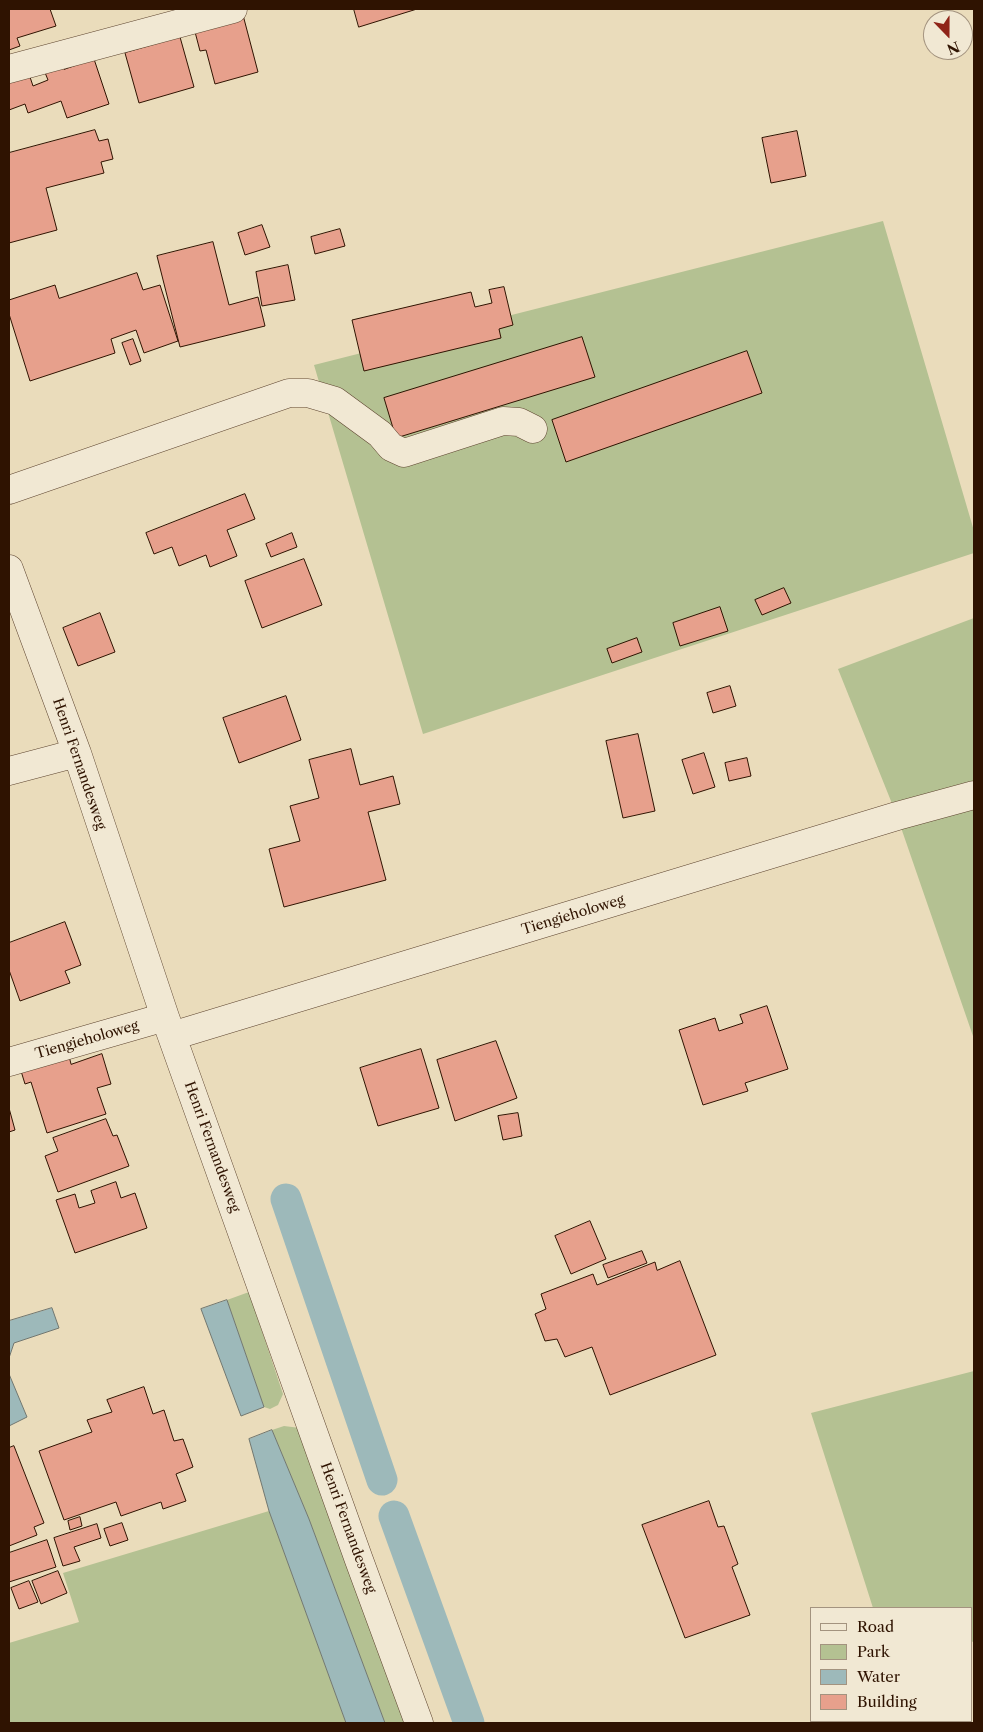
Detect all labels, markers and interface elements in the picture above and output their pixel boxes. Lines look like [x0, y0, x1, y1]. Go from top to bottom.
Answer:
north arrow [923, 10, 973, 60]
text: N [944, 37, 962, 59]
street label: Henri Fernandesweg [49, 696, 109, 832]
street label: Tiengieholoweg [519, 891, 627, 939]
street label: Tiengieholoweg [33, 1017, 141, 1063]
street label: Henri Fernandesweg [180, 1079, 244, 1215]
street label: Henri Fernandesweg [316, 1460, 380, 1596]
legend [810, 1607, 973, 1722]
text: Road [857, 1617, 894, 1636]
text: Park [857, 1642, 890, 1661]
text: Water [857, 1667, 900, 1686]
text: Building [857, 1692, 917, 1711]

